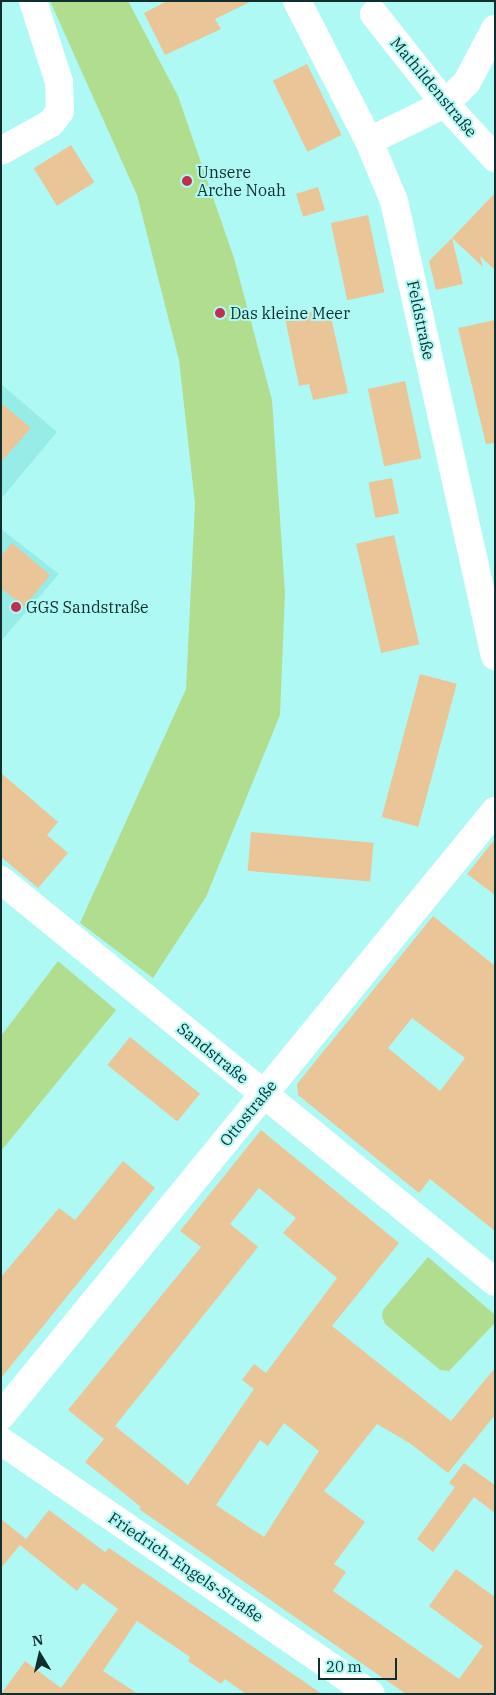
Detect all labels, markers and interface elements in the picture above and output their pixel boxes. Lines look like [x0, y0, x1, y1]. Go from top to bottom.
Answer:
street label: Mathildenstraße [387, 33, 481, 141]
place label: Unsere Arche Noah [197, 162, 286, 200]
marker: Unsere Arche Noah [181, 175, 193, 187]
street label: Feldstraße [403, 279, 439, 361]
place label: Das kleine Meer [230, 303, 350, 323]
marker: Das kleine Meer [214, 307, 226, 319]
place label: GGS Sandstraße [26, 597, 149, 617]
marker: GGS Sandstraße [10, 601, 22, 613]
street label: Sandstraße [174, 1018, 252, 1088]
street label: Ottostraße [215, 1076, 281, 1150]
street label: Friedrich-Engels-Straße [105, 1508, 267, 1626]
north arrow [15, 1630, 65, 1680]
text: N [31, 1630, 45, 1650]
scale bar [321, 1648, 400, 1680]
text: 20 m [326, 1657, 362, 1676]

